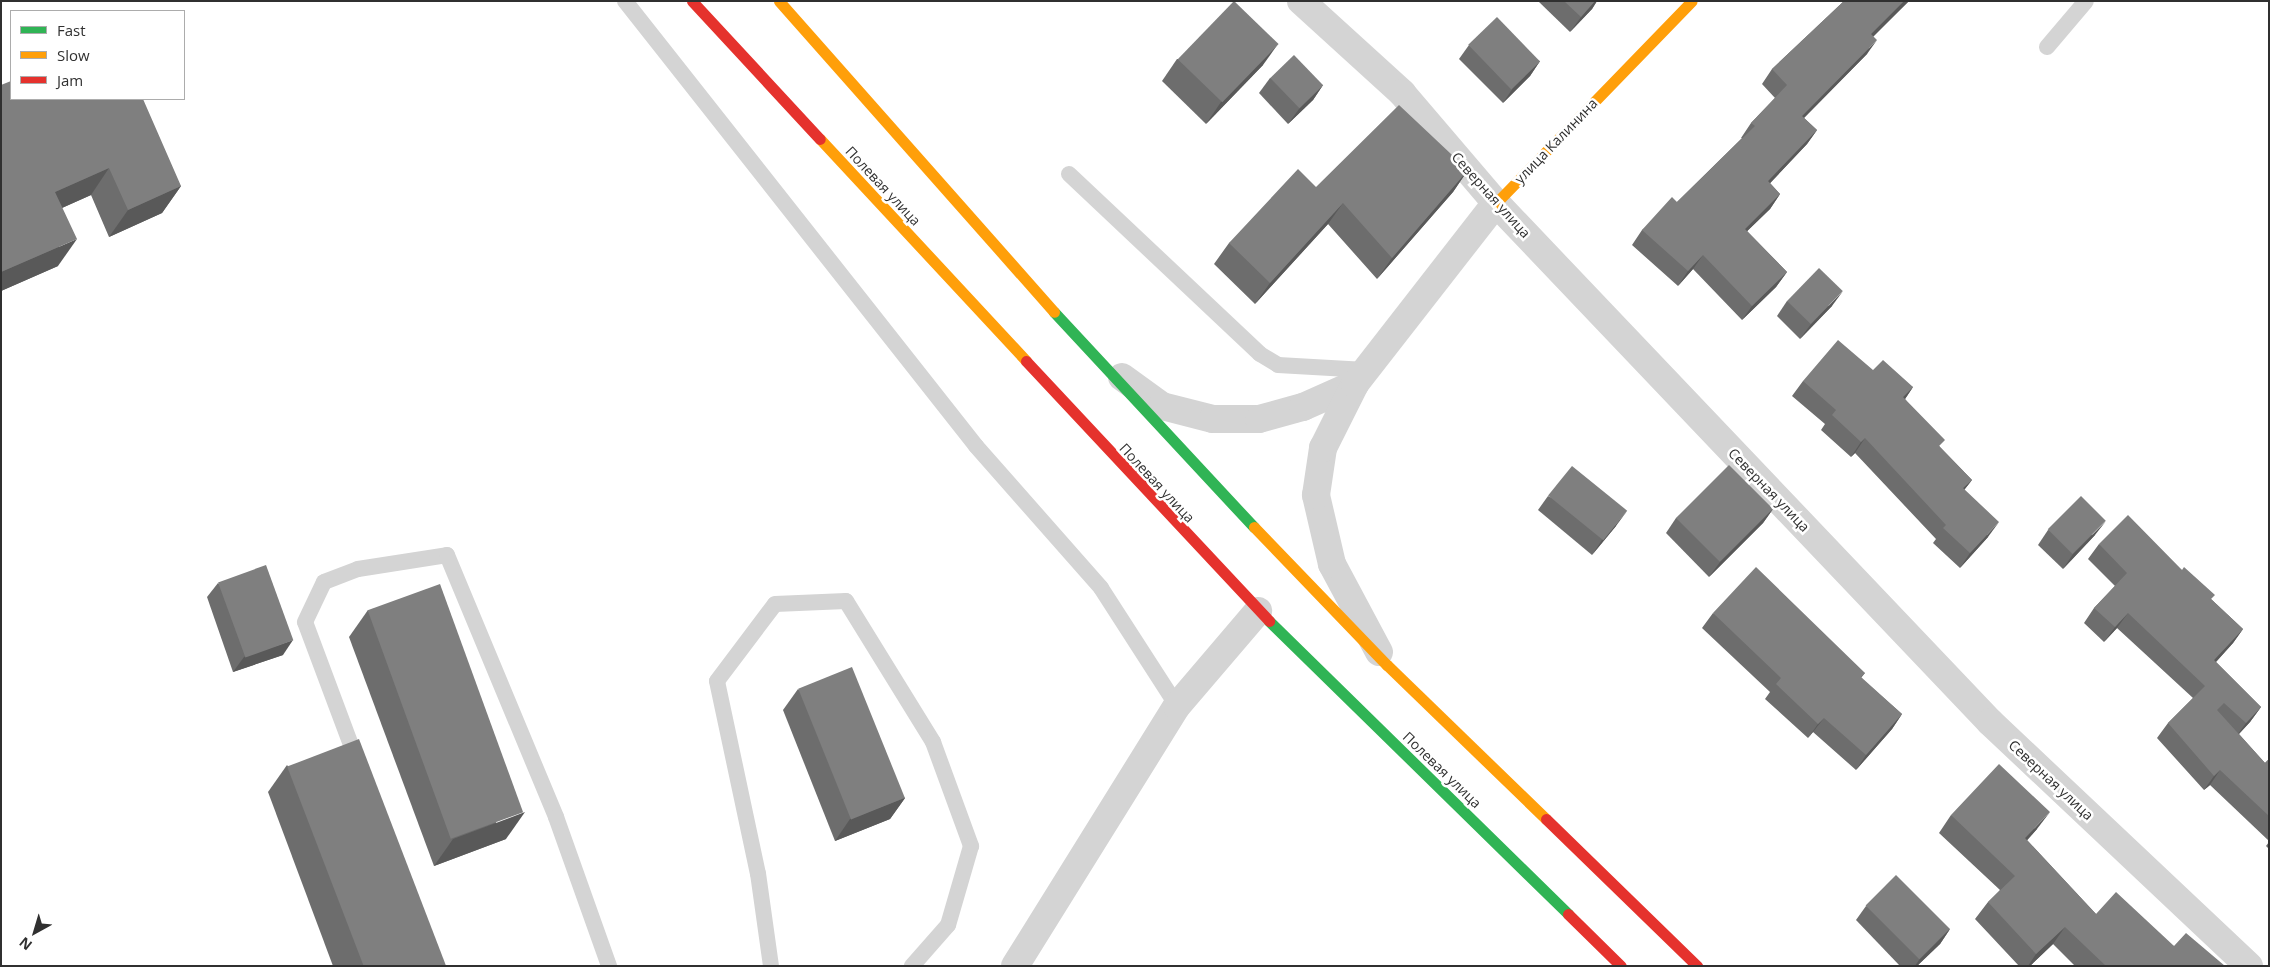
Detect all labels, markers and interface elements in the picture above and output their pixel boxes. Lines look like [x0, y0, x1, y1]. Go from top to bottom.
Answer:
legend [10, 10, 185, 100]
text: Fast [57, 20, 86, 40]
text: Slow [57, 45, 90, 65]
text: Jam [57, 70, 83, 90]
street label: улица Калинина [1511, 95, 1601, 187]
street label: Полевая улица [842, 143, 924, 229]
street label: Северная улица [1448, 149, 1534, 241]
street label: Полевая улица [1116, 440, 1198, 526]
street label: Северная улица [1725, 445, 1813, 535]
street label: Полевая улица [1399, 728, 1485, 812]
street label: Северная улица [2005, 736, 2097, 824]
north arrow [10, 907, 60, 957]
text: N [15, 933, 36, 955]

